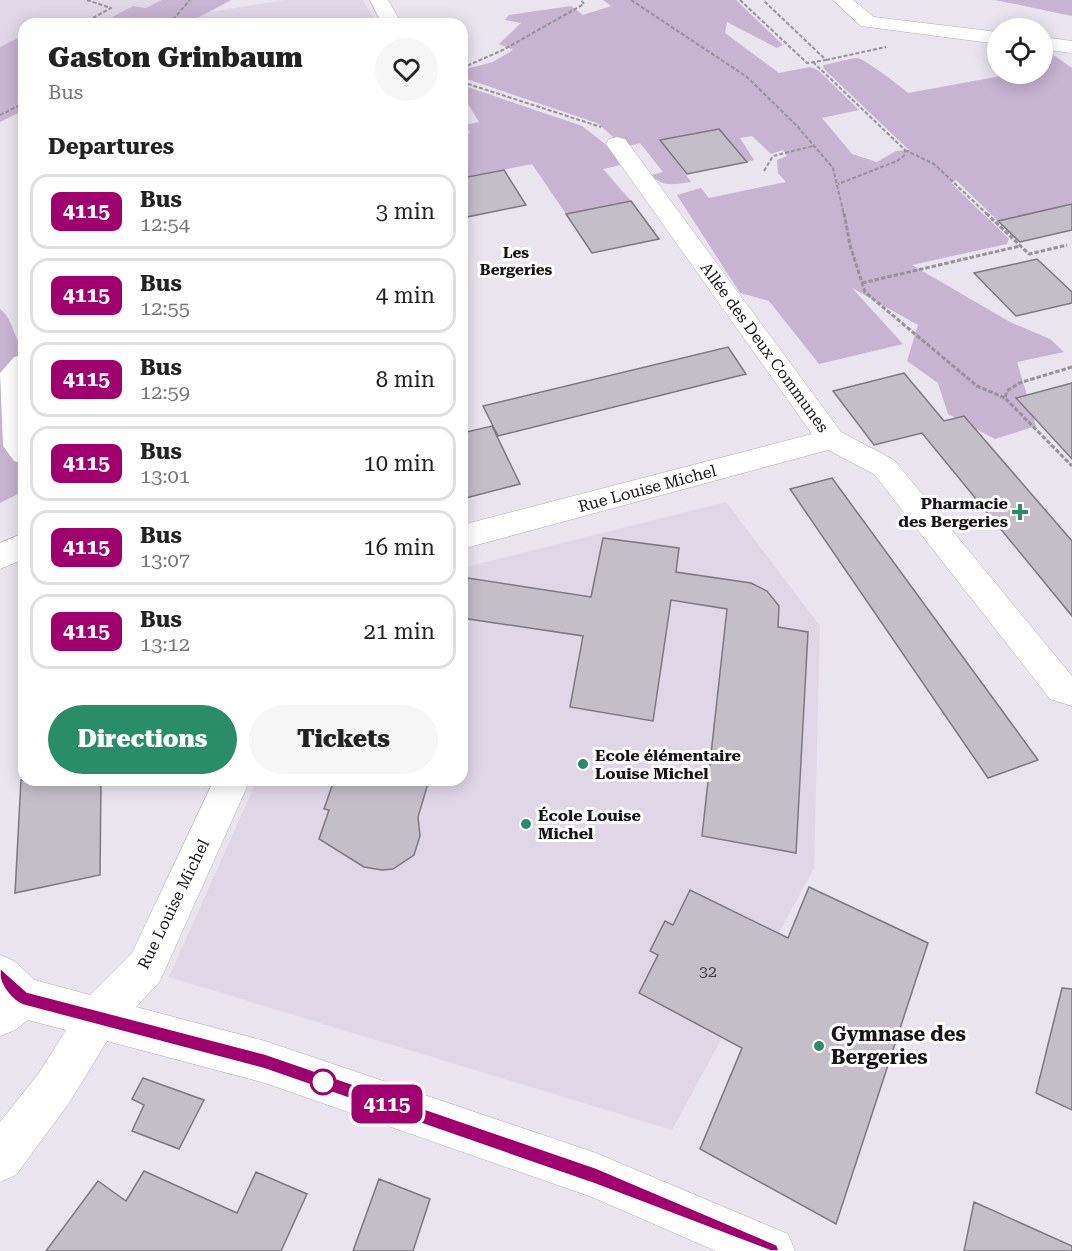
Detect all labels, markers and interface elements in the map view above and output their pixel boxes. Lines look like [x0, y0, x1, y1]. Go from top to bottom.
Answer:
map controls [987, 18, 1053, 84]
button: locate [987, 18, 1053, 84]
button: heart [375, 38, 438, 101]
text: Gaston Grinbaum [48, 41, 303, 74]
text: Bus [48, 80, 83, 104]
text: Departures [48, 134, 174, 159]
text: Bus [140, 187, 182, 212]
text: 4115 [63, 199, 110, 223]
text: 3 min [376, 199, 435, 224]
text: 12:54 [140, 212, 190, 236]
district label: Les Bergeries [480, 244, 553, 279]
street label: Allée des Deux Communes [697, 259, 833, 436]
text: Bus [140, 271, 182, 296]
text: 4115 [63, 283, 110, 307]
text: 4 min [376, 283, 435, 308]
text: 12:55 [140, 296, 190, 320]
text: Bus [140, 355, 182, 380]
text: 4115 [63, 367, 110, 391]
text: 8 min [376, 367, 435, 392]
text: 12:59 [140, 380, 190, 404]
text: Bus [140, 439, 182, 464]
text: 4115 [63, 451, 110, 475]
text: 10 min [364, 451, 435, 476]
street label: Rue Louise Michel [576, 461, 718, 516]
text: 13:01 [140, 464, 190, 488]
place label: Pharmacie des Bergeries [898, 494, 1008, 531]
marker: Pharmacie des Bergeries [1013, 505, 1027, 519]
text: Bus [140, 523, 182, 548]
text: 4115 [63, 535, 110, 559]
text: 16 min [364, 535, 435, 560]
text: 13:07 [140, 548, 190, 572]
text: Bus [140, 607, 182, 632]
text: 4115 [63, 619, 110, 643]
text: 21 min [364, 619, 435, 644]
text: 13:12 [140, 632, 190, 656]
button: Directions [48, 705, 237, 774]
button: Tickets [249, 705, 438, 774]
place label: Ecole élémentaire Louise Michel [595, 746, 741, 783]
marker: Ecole élémentaire Louise Michel [576, 757, 590, 771]
place label: École Louise Michel [538, 806, 641, 843]
marker: École Louise Michel [519, 817, 533, 831]
street label: Rue Louise Michel [134, 836, 213, 972]
house number: 32 [699, 962, 717, 981]
place label: Gymnase des Bergeries [831, 1022, 966, 1069]
marker: Gymnase des Bergeries [812, 1039, 826, 1053]
unlabelled marker [310, 1069, 336, 1095]
line badge: 4115 [345, 1084, 429, 1124]
text: 4115 [363, 1092, 411, 1116]

